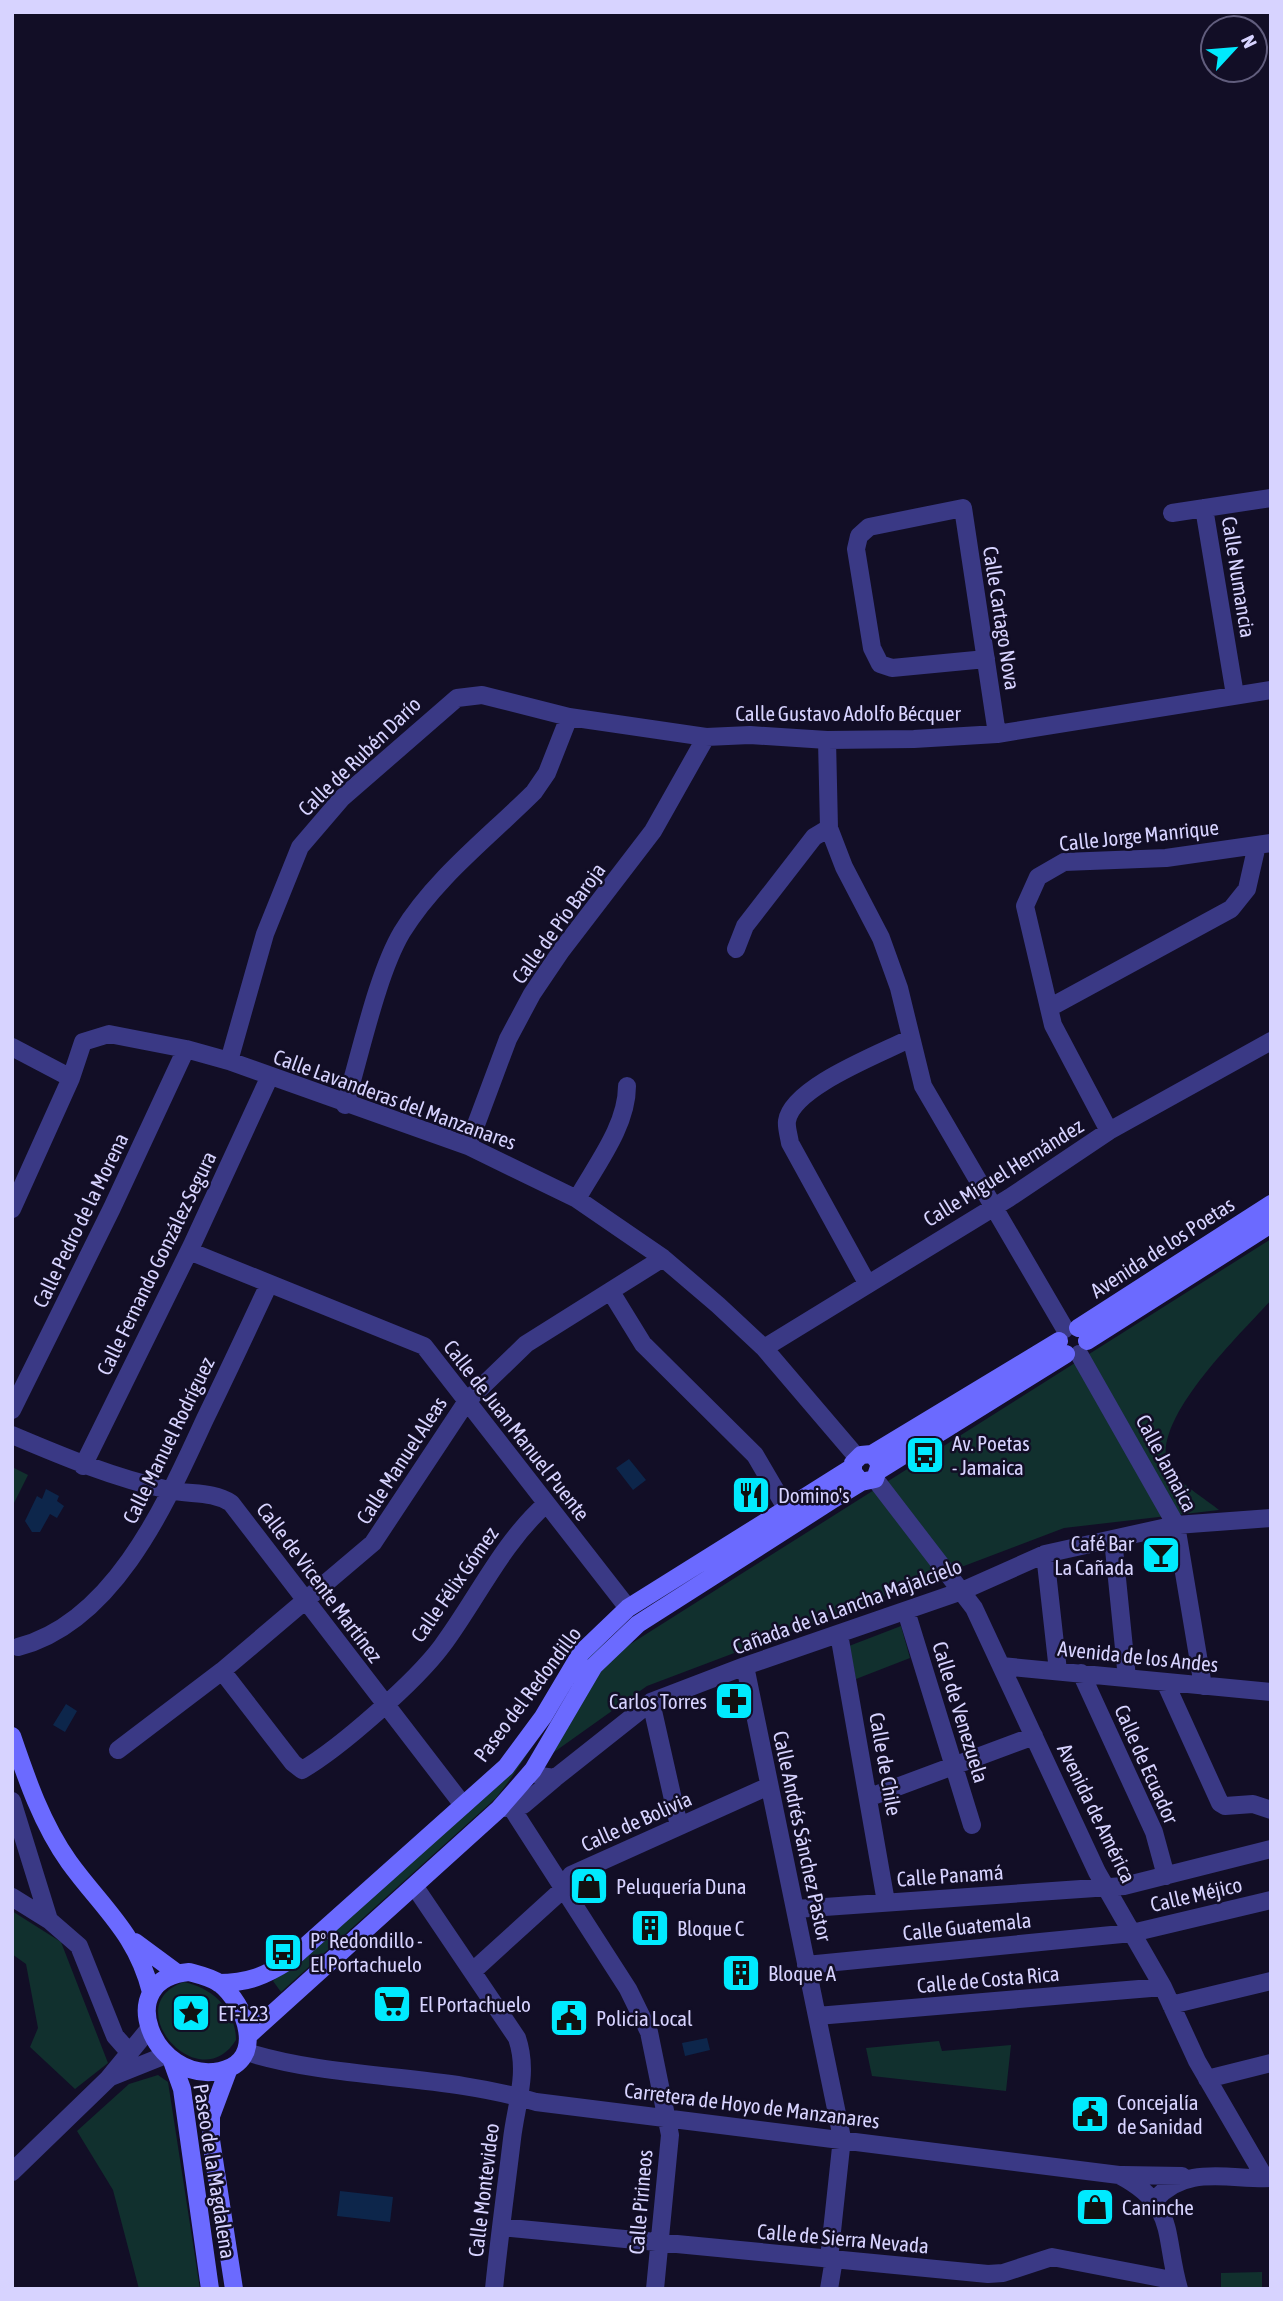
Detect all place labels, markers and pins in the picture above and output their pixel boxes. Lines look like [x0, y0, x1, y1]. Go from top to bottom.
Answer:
place label: Av. Poetas - Jamaica [952, 1431, 1030, 1479]
bus stop icon: Av. Poetas - Jamaica [904, 1434, 946, 1476]
restaurant icon: Domino's [730, 1474, 772, 1516]
place label: Domino's [778, 1483, 850, 1507]
place label: Café Bar La Cañada [1054, 1531, 1135, 1579]
bar icon: Café Bar La Cañada [1140, 1534, 1182, 1576]
pharmacy icon: Carlos Torres [713, 1680, 755, 1722]
place label: Carlos Torres [609, 1689, 707, 1713]
shop icon: Peluquería Duna [568, 1865, 610, 1907]
place label: Peluquería Duna [616, 1874, 746, 1898]
building icon: Bloque C [629, 1907, 671, 1949]
place label: Bloque C [677, 1916, 745, 1940]
place label: Pº Redondillo - El Portachuelo [310, 1928, 422, 1976]
bus stop icon: Pº Redondillo - El Portachuelo [262, 1931, 304, 1973]
building icon: Bloque A [720, 1952, 762, 1994]
place label: Bloque A [768, 1961, 837, 1985]
supermarket icon: El Portachuelo [371, 1983, 413, 2025]
place icon: ET-123 [170, 1992, 212, 2034]
place label: El Portachuelo [419, 1992, 531, 2016]
public building icon: Policia Local [548, 1997, 590, 2039]
place label: ET-123 [218, 2001, 269, 2025]
place label: Policia Local [596, 2006, 693, 2030]
place label: Concejalía de Sanidad [1117, 2090, 1203, 2138]
public building icon: Concejalía de Sanidad [1069, 2093, 1111, 2135]
shop icon: Caninche [1074, 2186, 1116, 2228]
place label: Caninche [1122, 2195, 1194, 2219]

